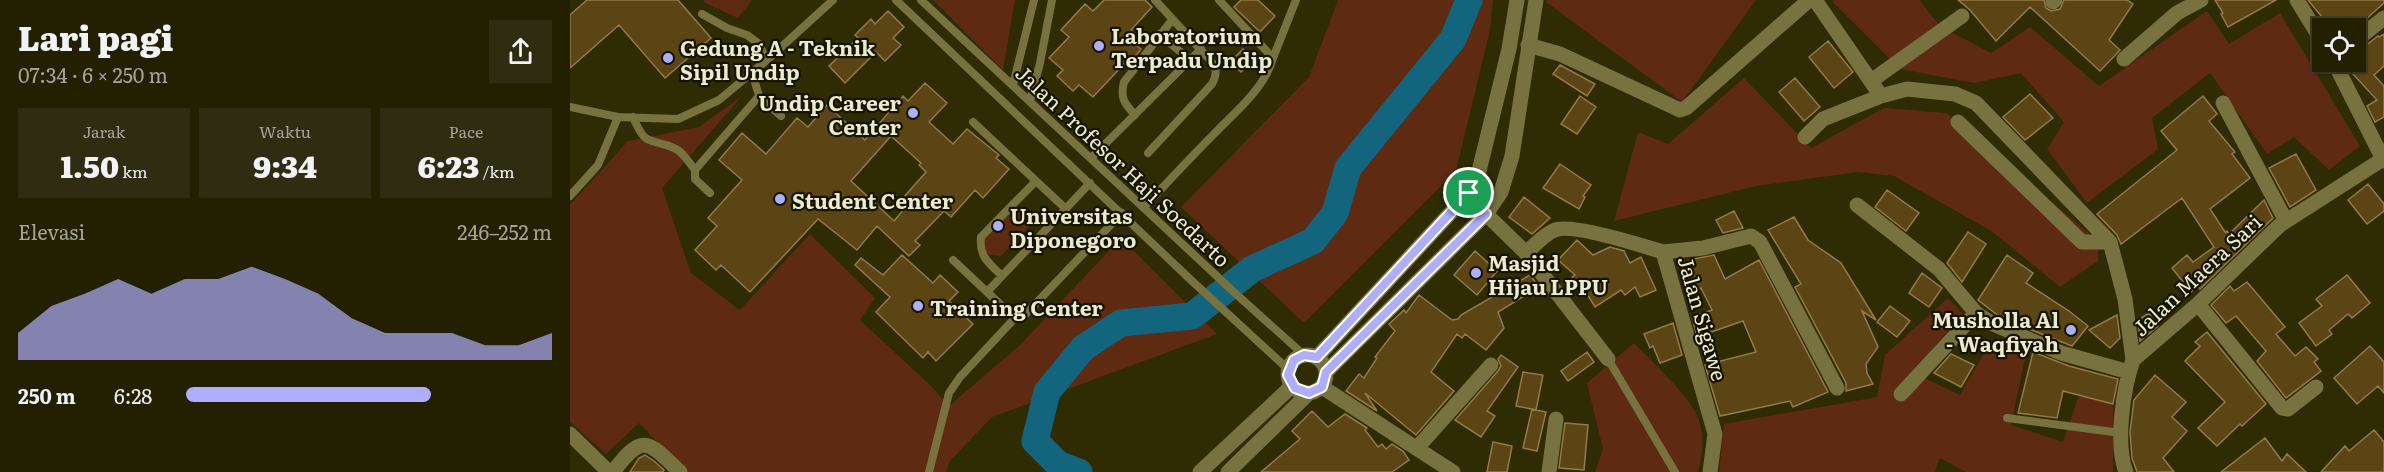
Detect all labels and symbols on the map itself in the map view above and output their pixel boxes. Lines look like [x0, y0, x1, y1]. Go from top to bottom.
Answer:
place label: Laboratorium Terpadu Undip [1111, 19, 1272, 74]
place label: Gedung A - Teknik Sipil Undip [680, 31, 876, 86]
marker: Laboratorium Terpadu Undip [1092, 39, 1106, 53]
marker: Gedung A - Teknik Sipil Undip [661, 51, 675, 65]
street label: Jalan Profesor Haji Soedarto [1010, 57, 1238, 273]
place label: Undip Career Center [758, 86, 902, 141]
marker: Undip Career Center [906, 106, 920, 120]
pin [1443, 167, 1494, 218]
place label: Student Center [792, 184, 954, 215]
marker: Student Center [773, 192, 787, 206]
place label: Universitas Diponegoro [1010, 199, 1136, 254]
street label: Jalan Maera Sari [2124, 206, 2268, 342]
marker: Universitas Diponegoro [991, 219, 1005, 233]
place label: Masjid Hijau LPPU [1488, 246, 1608, 301]
street label: Jalan Sigawe [1671, 252, 1737, 384]
marker: Masjid Hijau LPPU [1469, 266, 1483, 280]
place label: Training Center [930, 291, 1103, 322]
marker: Training Center [911, 299, 925, 313]
place label: Musholla Al - Waqfiyah [1932, 303, 2059, 358]
marker: Musholla Al - Waqfiyah [2064, 323, 2078, 337]

